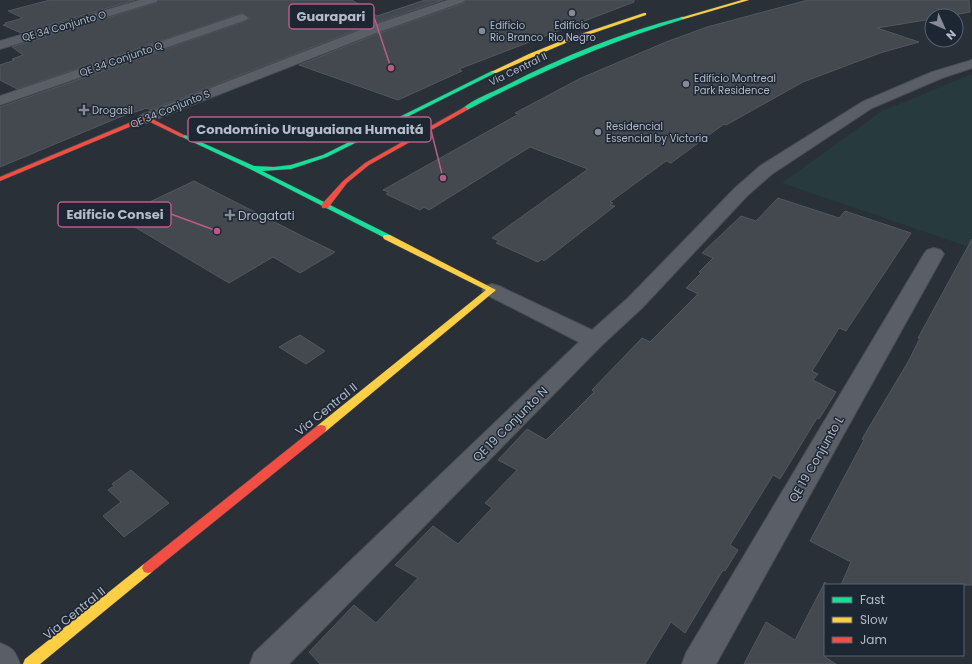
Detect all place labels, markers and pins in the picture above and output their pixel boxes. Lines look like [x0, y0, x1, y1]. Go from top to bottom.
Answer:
callout: Guarapari [289, 4, 374, 29]
marker: Edifício Rio Negro [567, 8, 577, 18]
place label: Edifício Rio Branco [490, 18, 543, 45]
place label: Edifício Rio Negro [548, 18, 596, 45]
marker: Edifício Rio Branco [477, 26, 487, 36]
place label: Edifício Montreal Park Residence [694, 71, 776, 98]
marker: Edifício Montreal Park Residence [681, 79, 691, 89]
place label: Drogasil [92, 103, 133, 118]
marker: Drogasil [79, 105, 89, 115]
callout: Condomínio Uruguaiana Humaitá [188, 117, 431, 142]
place label: Residencial Essencial by Victoria [606, 119, 708, 146]
marker: Residencial Essencial by Victoria [593, 127, 603, 137]
callout: Edificio Consei [58, 202, 171, 227]
place label: Drogatati [238, 207, 295, 224]
marker: Drogatati [225, 210, 235, 220]

